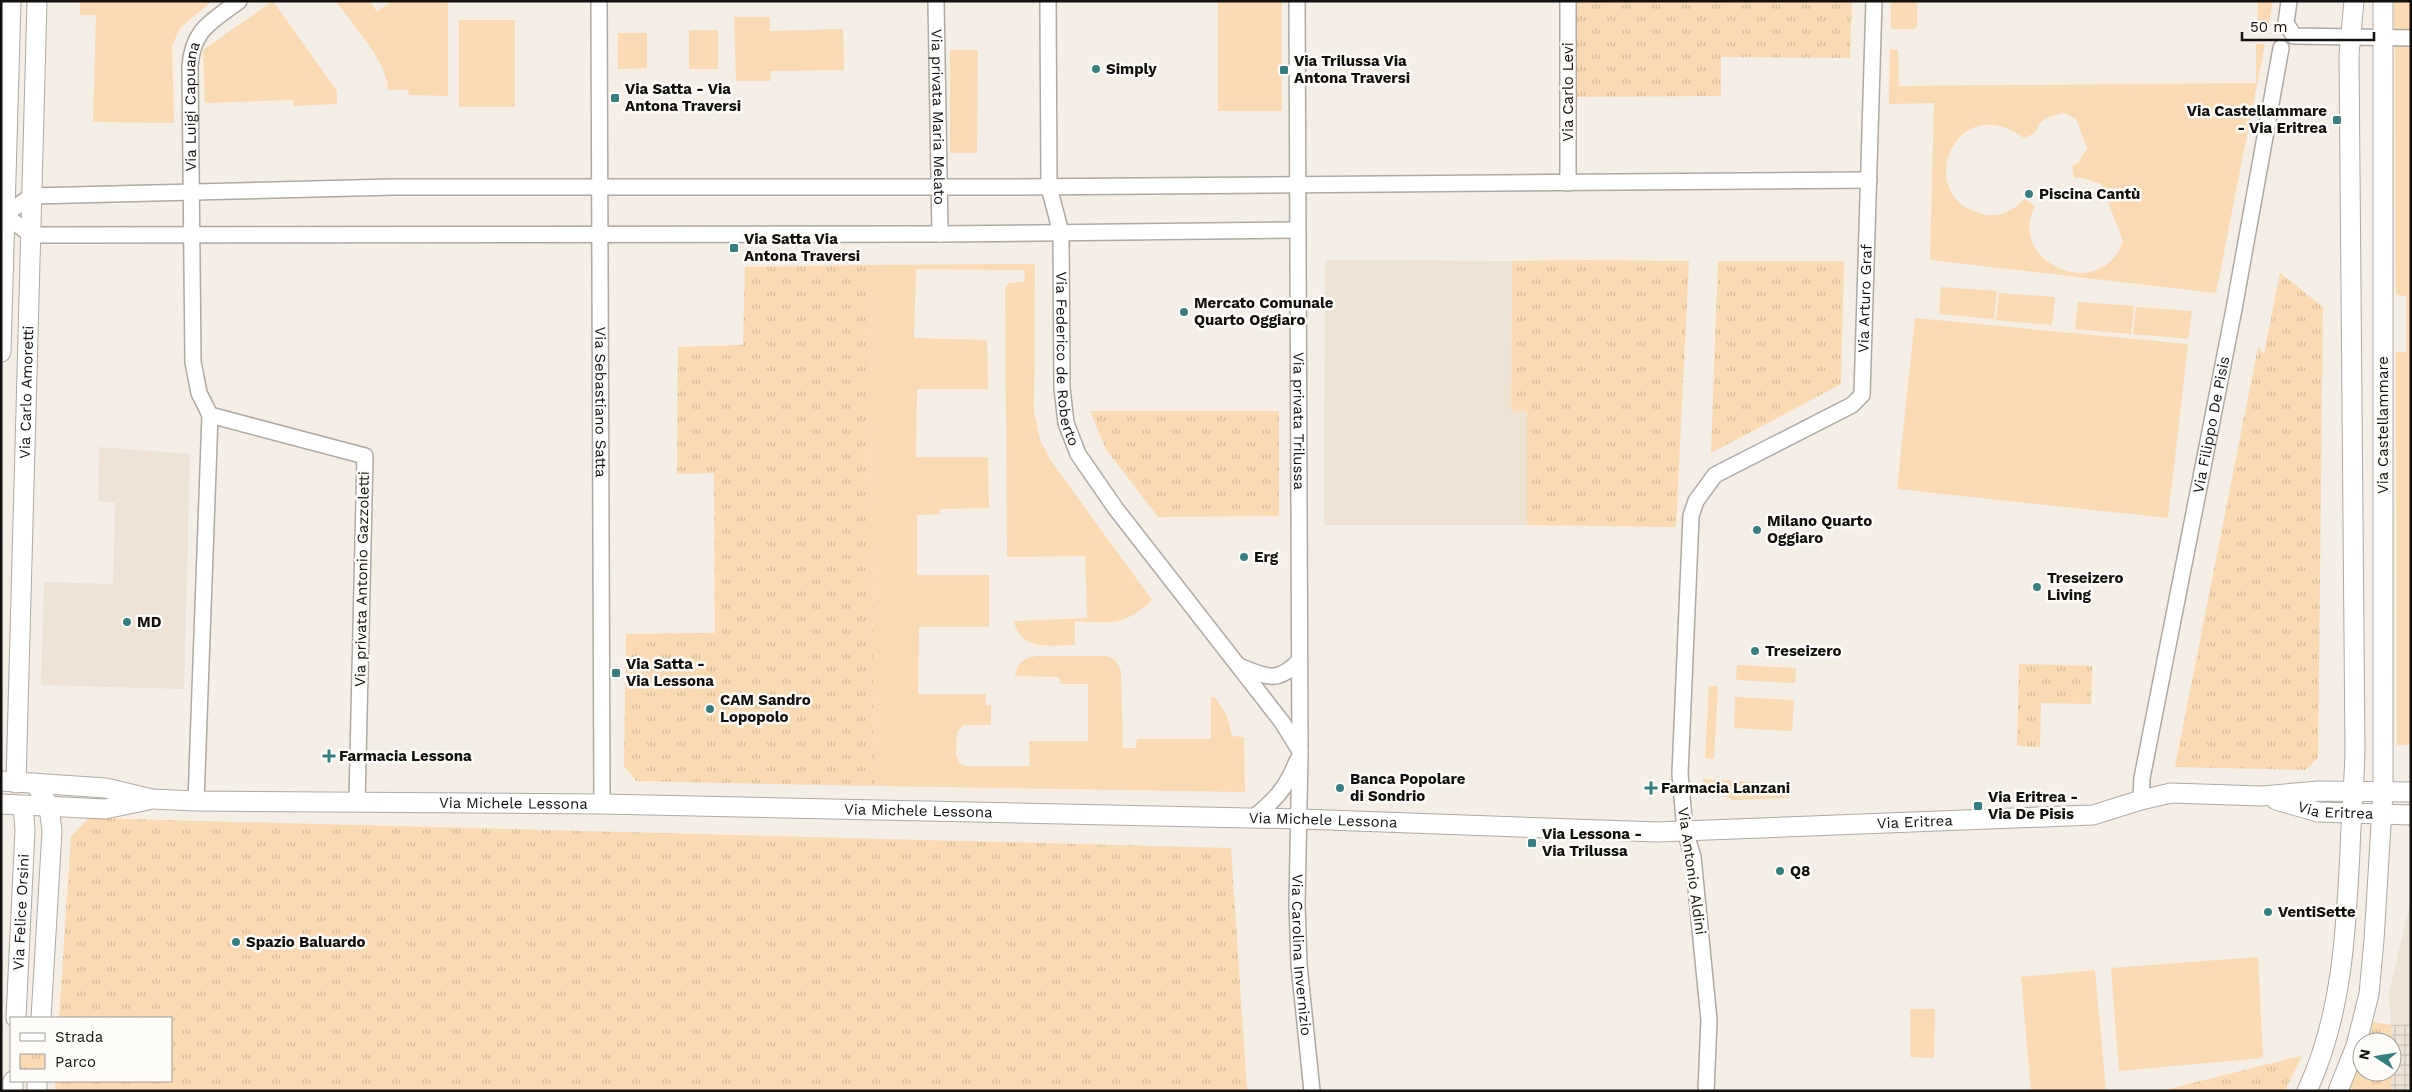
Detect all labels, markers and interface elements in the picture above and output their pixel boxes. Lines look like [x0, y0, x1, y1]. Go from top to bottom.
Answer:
scale bar [2242, 10, 2374, 42]
text: 50 m [2250, 18, 2287, 36]
street label: Via privata Maria Melato [927, 29, 949, 205]
street label: Via Luigi Capuana [181, 39, 204, 172]
street label: Via Carlo Levi [1559, 42, 1577, 142]
place label: Via Trilussa Via Antona Traversi [1294, 52, 1410, 87]
place label: Simply [1106, 60, 1157, 78]
marker: Simply [1090, 63, 1102, 75]
marker: Via Trilussa Via Antona Traversi [1278, 64, 1290, 76]
place label: Via Satta - Via Antona Traversi [625, 80, 741, 115]
marker: Via Satta - Via Antona Traversi [609, 92, 621, 104]
place label: Via Castellammare - Via Eritrea [2187, 102, 2327, 137]
marker: Via Castellammare - Via Eritrea [2331, 114, 2343, 126]
place label: Piscina Cantù [2039, 185, 2140, 203]
marker: Piscina Cantù [2023, 188, 2035, 200]
place label: Via Satta Via Antona Traversi [744, 230, 860, 265]
marker: Via Satta Via Antona Traversi [728, 242, 740, 254]
street label: Via Arturo Graf [1854, 244, 1876, 353]
street label: Via Federico de Roberto [1052, 272, 1083, 449]
place label: Mercato Comunale Quarto Oggiaro [1194, 294, 1334, 329]
marker: Mercato Comunale Quarto Oggiaro [1178, 306, 1190, 318]
street label: Via Carlo Amoretti [16, 325, 37, 459]
street label: Via Sebastiano Satta [591, 326, 610, 478]
street label: Via privata Trilussa [1289, 352, 1308, 490]
street label: Via Filippo De Pisis [2189, 355, 2234, 495]
street label: Via Castellammare [2374, 356, 2392, 494]
street label: Via privata Antonio Gazzoletti [351, 471, 373, 687]
place label: Milano Quarto Oggiaro [1767, 512, 1872, 547]
marker: Milano Quarto Oggiaro [1751, 524, 1763, 536]
place label: Erg [1254, 548, 1279, 566]
marker: Erg [1238, 551, 1250, 563]
place label: Treseizero Living [2047, 569, 2124, 604]
marker: Treseizero Living [2031, 581, 2043, 593]
place label: MD [137, 613, 162, 631]
marker: MD [121, 616, 133, 628]
place label: Treseizero [1765, 642, 1842, 660]
marker: Treseizero [1749, 645, 1761, 657]
place label: Via Satta - Via Lessona [626, 655, 714, 690]
marker: Via Satta - Via Lessona [610, 667, 622, 679]
place label: CAM Sandro Lopopolo [720, 691, 811, 726]
marker: CAM Sandro Lopopolo [704, 703, 716, 715]
place label: Farmacia Lessona [339, 747, 472, 765]
marker: Farmacia Lessona [323, 750, 335, 762]
place label: Banca Popolare di Sondrio [1350, 770, 1466, 805]
place label: Farmacia Lanzani [1661, 779, 1790, 797]
marker: Banca Popolare di Sondrio [1334, 782, 1346, 794]
marker: Farmacia Lanzani [1645, 782, 1657, 794]
place label: Via Eritrea - Via De Pisis [1988, 788, 2078, 823]
street label: Via Michele Lessona [439, 794, 588, 813]
street label: Via Eritrea [2296, 798, 2374, 823]
street label: Via Michele Lessona [844, 800, 993, 821]
marker: Via Eritrea - Via De Pisis [1972, 800, 1984, 812]
street label: Via Antonio Aldini [1674, 806, 1710, 936]
street label: Via Michele Lessona [1249, 809, 1398, 832]
street label: Via Eritrea [1876, 811, 1954, 832]
place label: Via Lessona - Via Trilussa [1542, 825, 1642, 860]
marker: Via Lessona - Via Trilussa [1526, 837, 1538, 849]
street label: Via Felice Orsini [9, 853, 33, 971]
place label: Q8 [1790, 862, 1810, 880]
marker: Q8 [1774, 865, 1786, 877]
street label: Via Carolina Invernizio [1288, 874, 1315, 1037]
place label: VentiSette [2278, 903, 2356, 921]
marker: VentiSette [2262, 906, 2274, 918]
place label: Spazio Baluardo [246, 933, 366, 951]
marker: Spazio Baluardo [230, 936, 242, 948]
legend [10, 1017, 172, 1082]
text: Strada [55, 1028, 104, 1046]
north arrow [2352, 1032, 2402, 1082]
text: N [2355, 1048, 2373, 1061]
text: Parco [55, 1053, 96, 1071]

